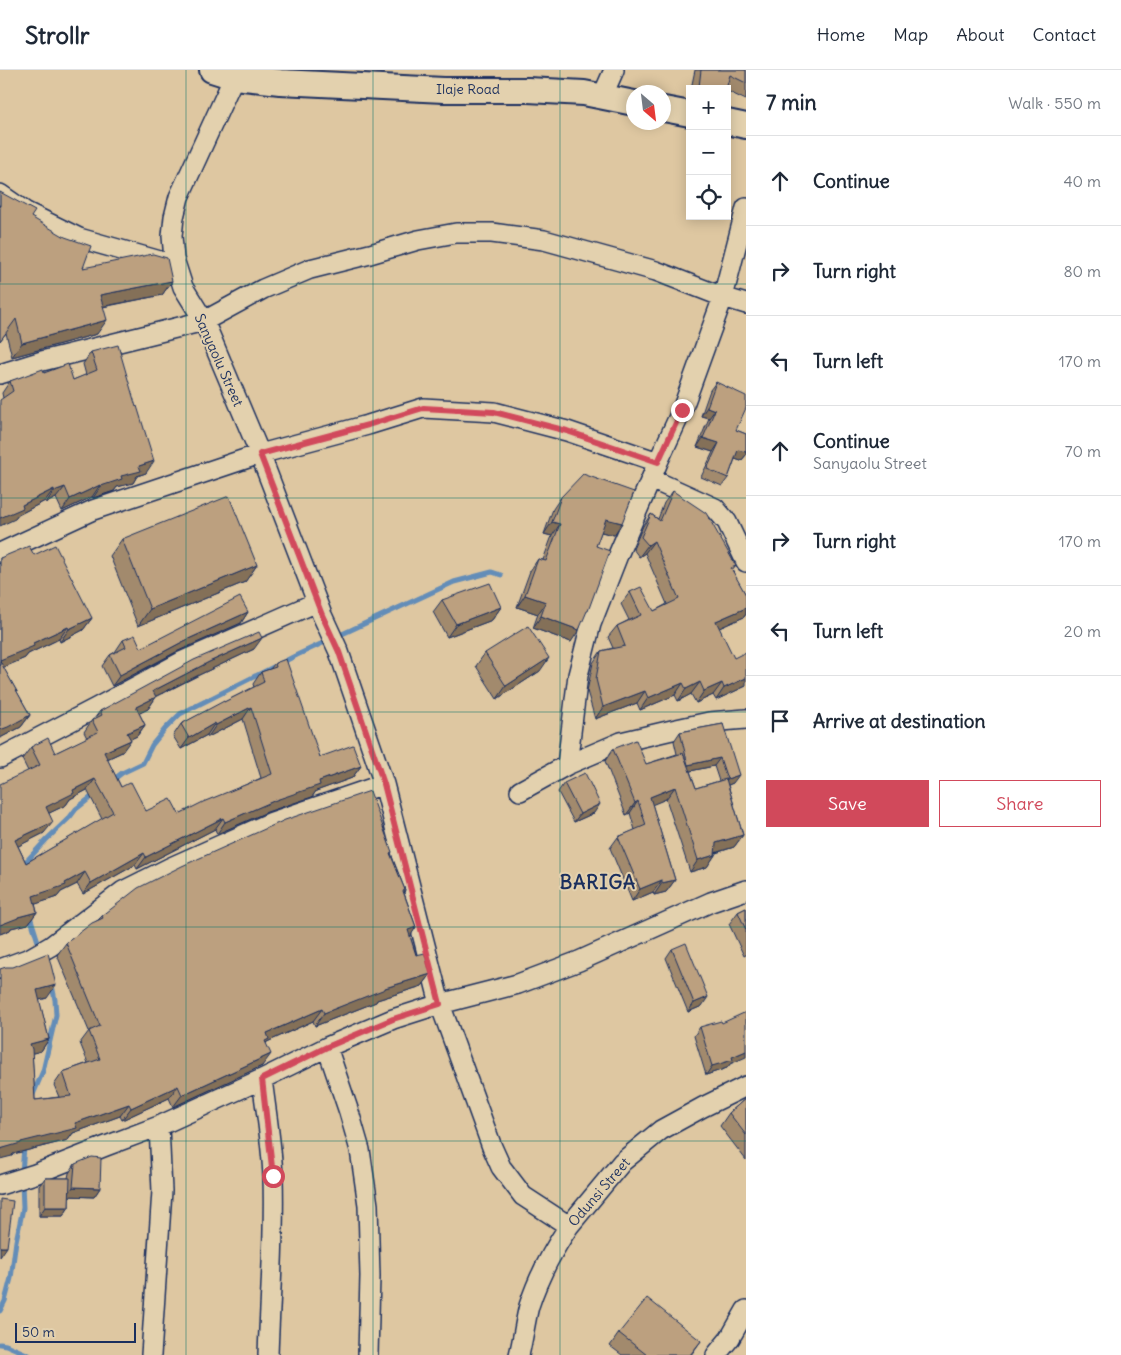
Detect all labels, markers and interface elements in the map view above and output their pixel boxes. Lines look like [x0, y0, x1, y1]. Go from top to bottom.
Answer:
text: Strollr [25, 20, 90, 50]
text: Home [817, 23, 865, 46]
text: Map [893, 23, 928, 46]
text: About [956, 23, 1004, 46]
text: Contact [1032, 23, 1096, 46]
street label: Ilaje Road [436, 80, 500, 98]
north arrow [626, 85, 671, 130]
map controls [686, 85, 731, 220]
button: + [686, 85, 731, 130]
text: 7 min [766, 89, 817, 116]
text: Walk · 550 m [1008, 93, 1101, 113]
button: − [686, 130, 731, 175]
icon: ahead [766, 167, 794, 195]
text: Continue [813, 169, 890, 193]
text: 40 m [1063, 171, 1101, 191]
button: locate [686, 175, 731, 220]
icon: right [766, 257, 794, 285]
text: Turn right [813, 259, 896, 283]
text: 80 m [1063, 261, 1101, 281]
street label: Sanyaolu Street [191, 311, 248, 409]
icon: left [766, 347, 794, 375]
text: Turn left [813, 349, 883, 373]
text: 170 m [1058, 351, 1101, 371]
route end [671, 399, 694, 422]
text: Continue [813, 429, 890, 453]
icon: ahead [766, 437, 794, 465]
text: 70 m [1065, 441, 1101, 461]
text: Sanyaolu Street [813, 453, 927, 473]
icon: right [766, 527, 794, 555]
text: Turn right [813, 529, 896, 553]
text: 170 m [1058, 531, 1101, 551]
icon: left [766, 617, 794, 645]
text: Turn left [813, 619, 883, 643]
text: 20 m [1064, 621, 1101, 641]
icon: arrive [766, 707, 794, 735]
text: Arrive at destination [813, 709, 986, 733]
button: Save [766, 780, 929, 827]
button: Share [939, 780, 1101, 827]
district label: BARIGA [560, 870, 636, 894]
street label: Odunsi Street [564, 1154, 634, 1230]
route start [262, 1165, 285, 1188]
scale bar [15, 1320, 136, 1343]
text: 50 m [22, 1323, 55, 1341]

